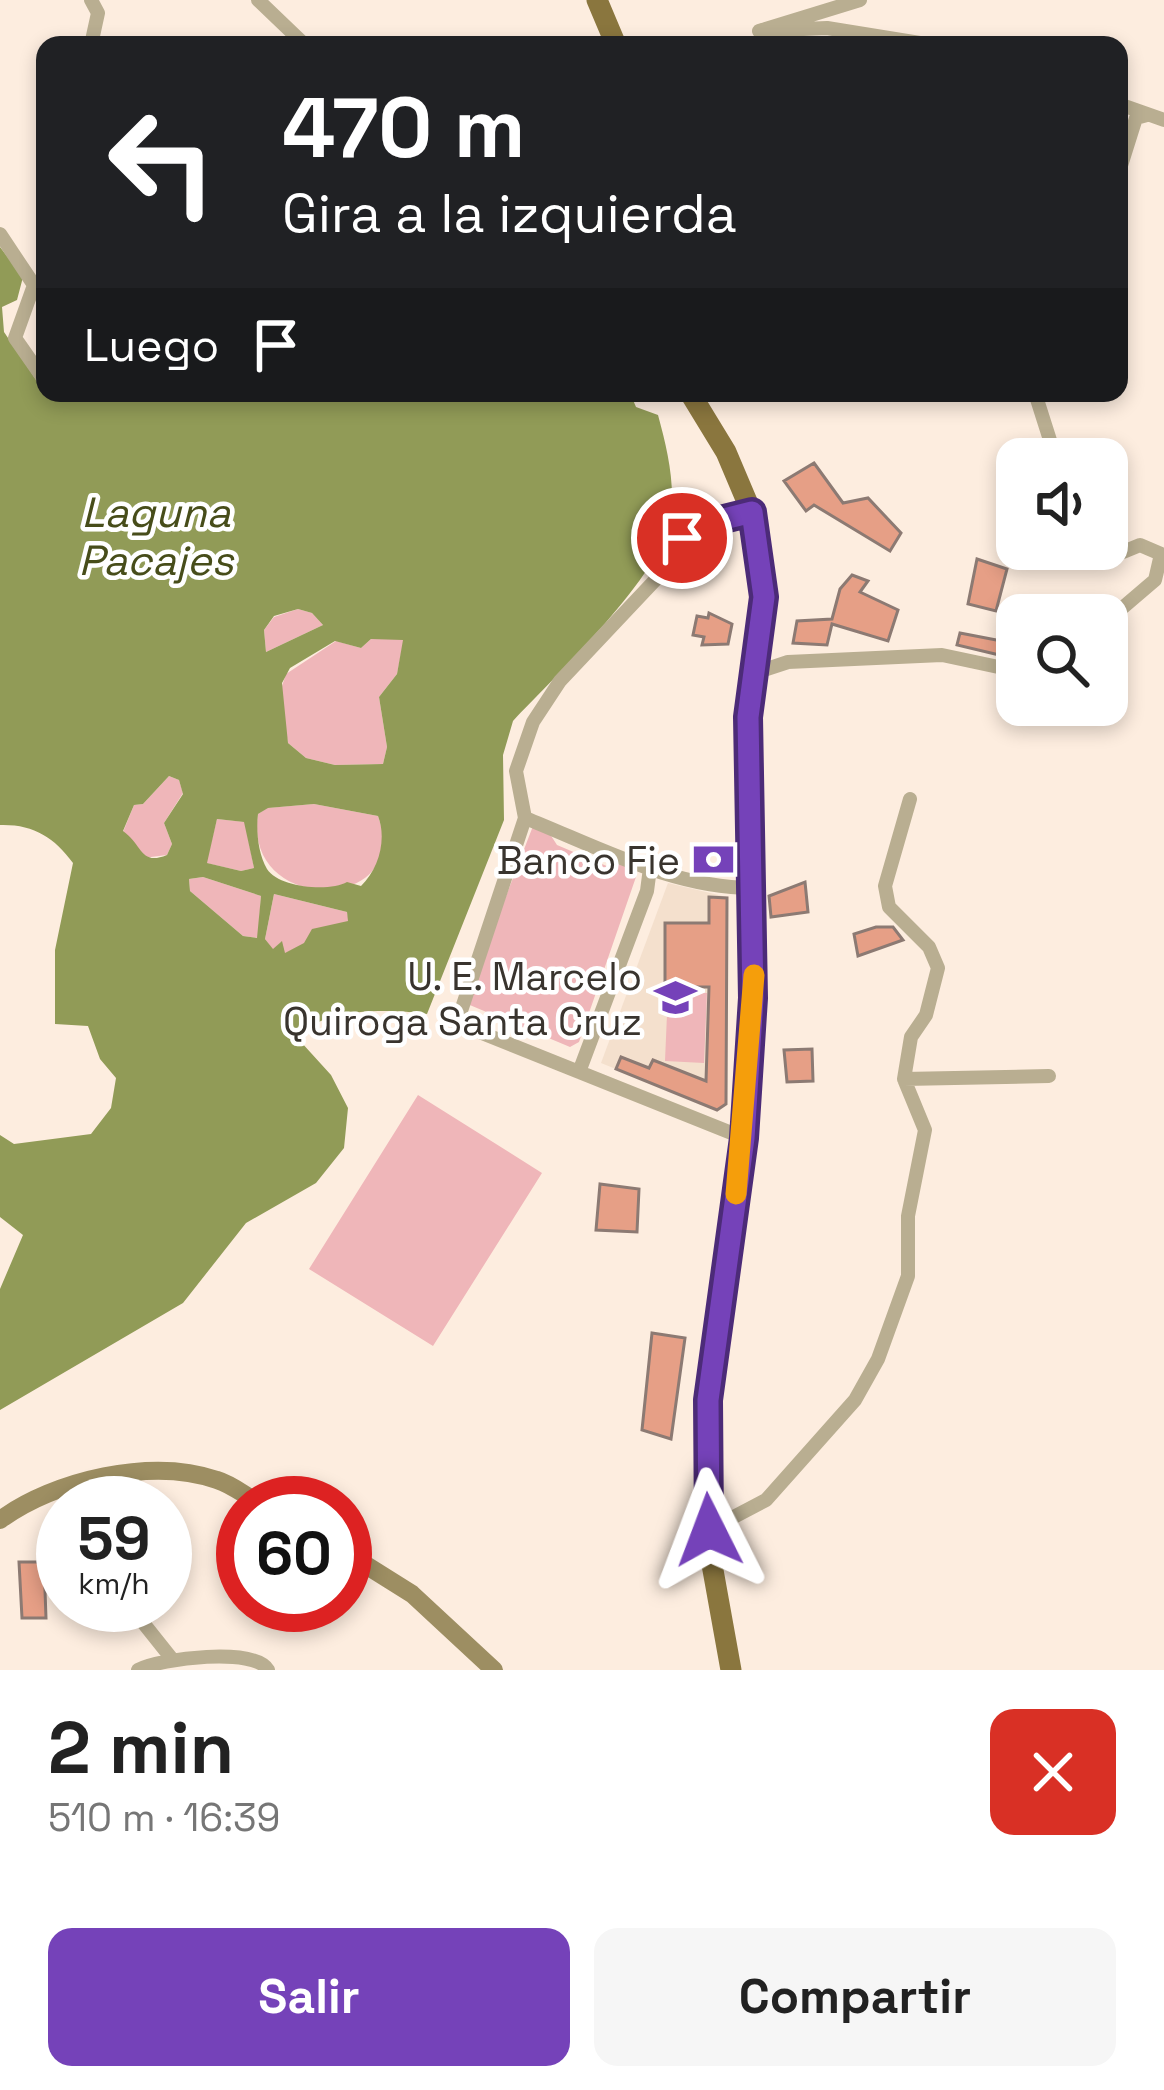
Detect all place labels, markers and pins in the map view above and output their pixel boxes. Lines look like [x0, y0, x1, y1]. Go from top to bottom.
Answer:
pin [631, 487, 733, 589]
place label: Banco Fie [497, 836, 680, 885]
bank icon: Banco Fie [691, 837, 737, 883]
place label: U. E. Marcelo Quiroga Santa Cruz [283, 952, 642, 1046]
school or university icon: U. E. Marcelo Quiroga Santa Cruz [653, 975, 699, 1021]

